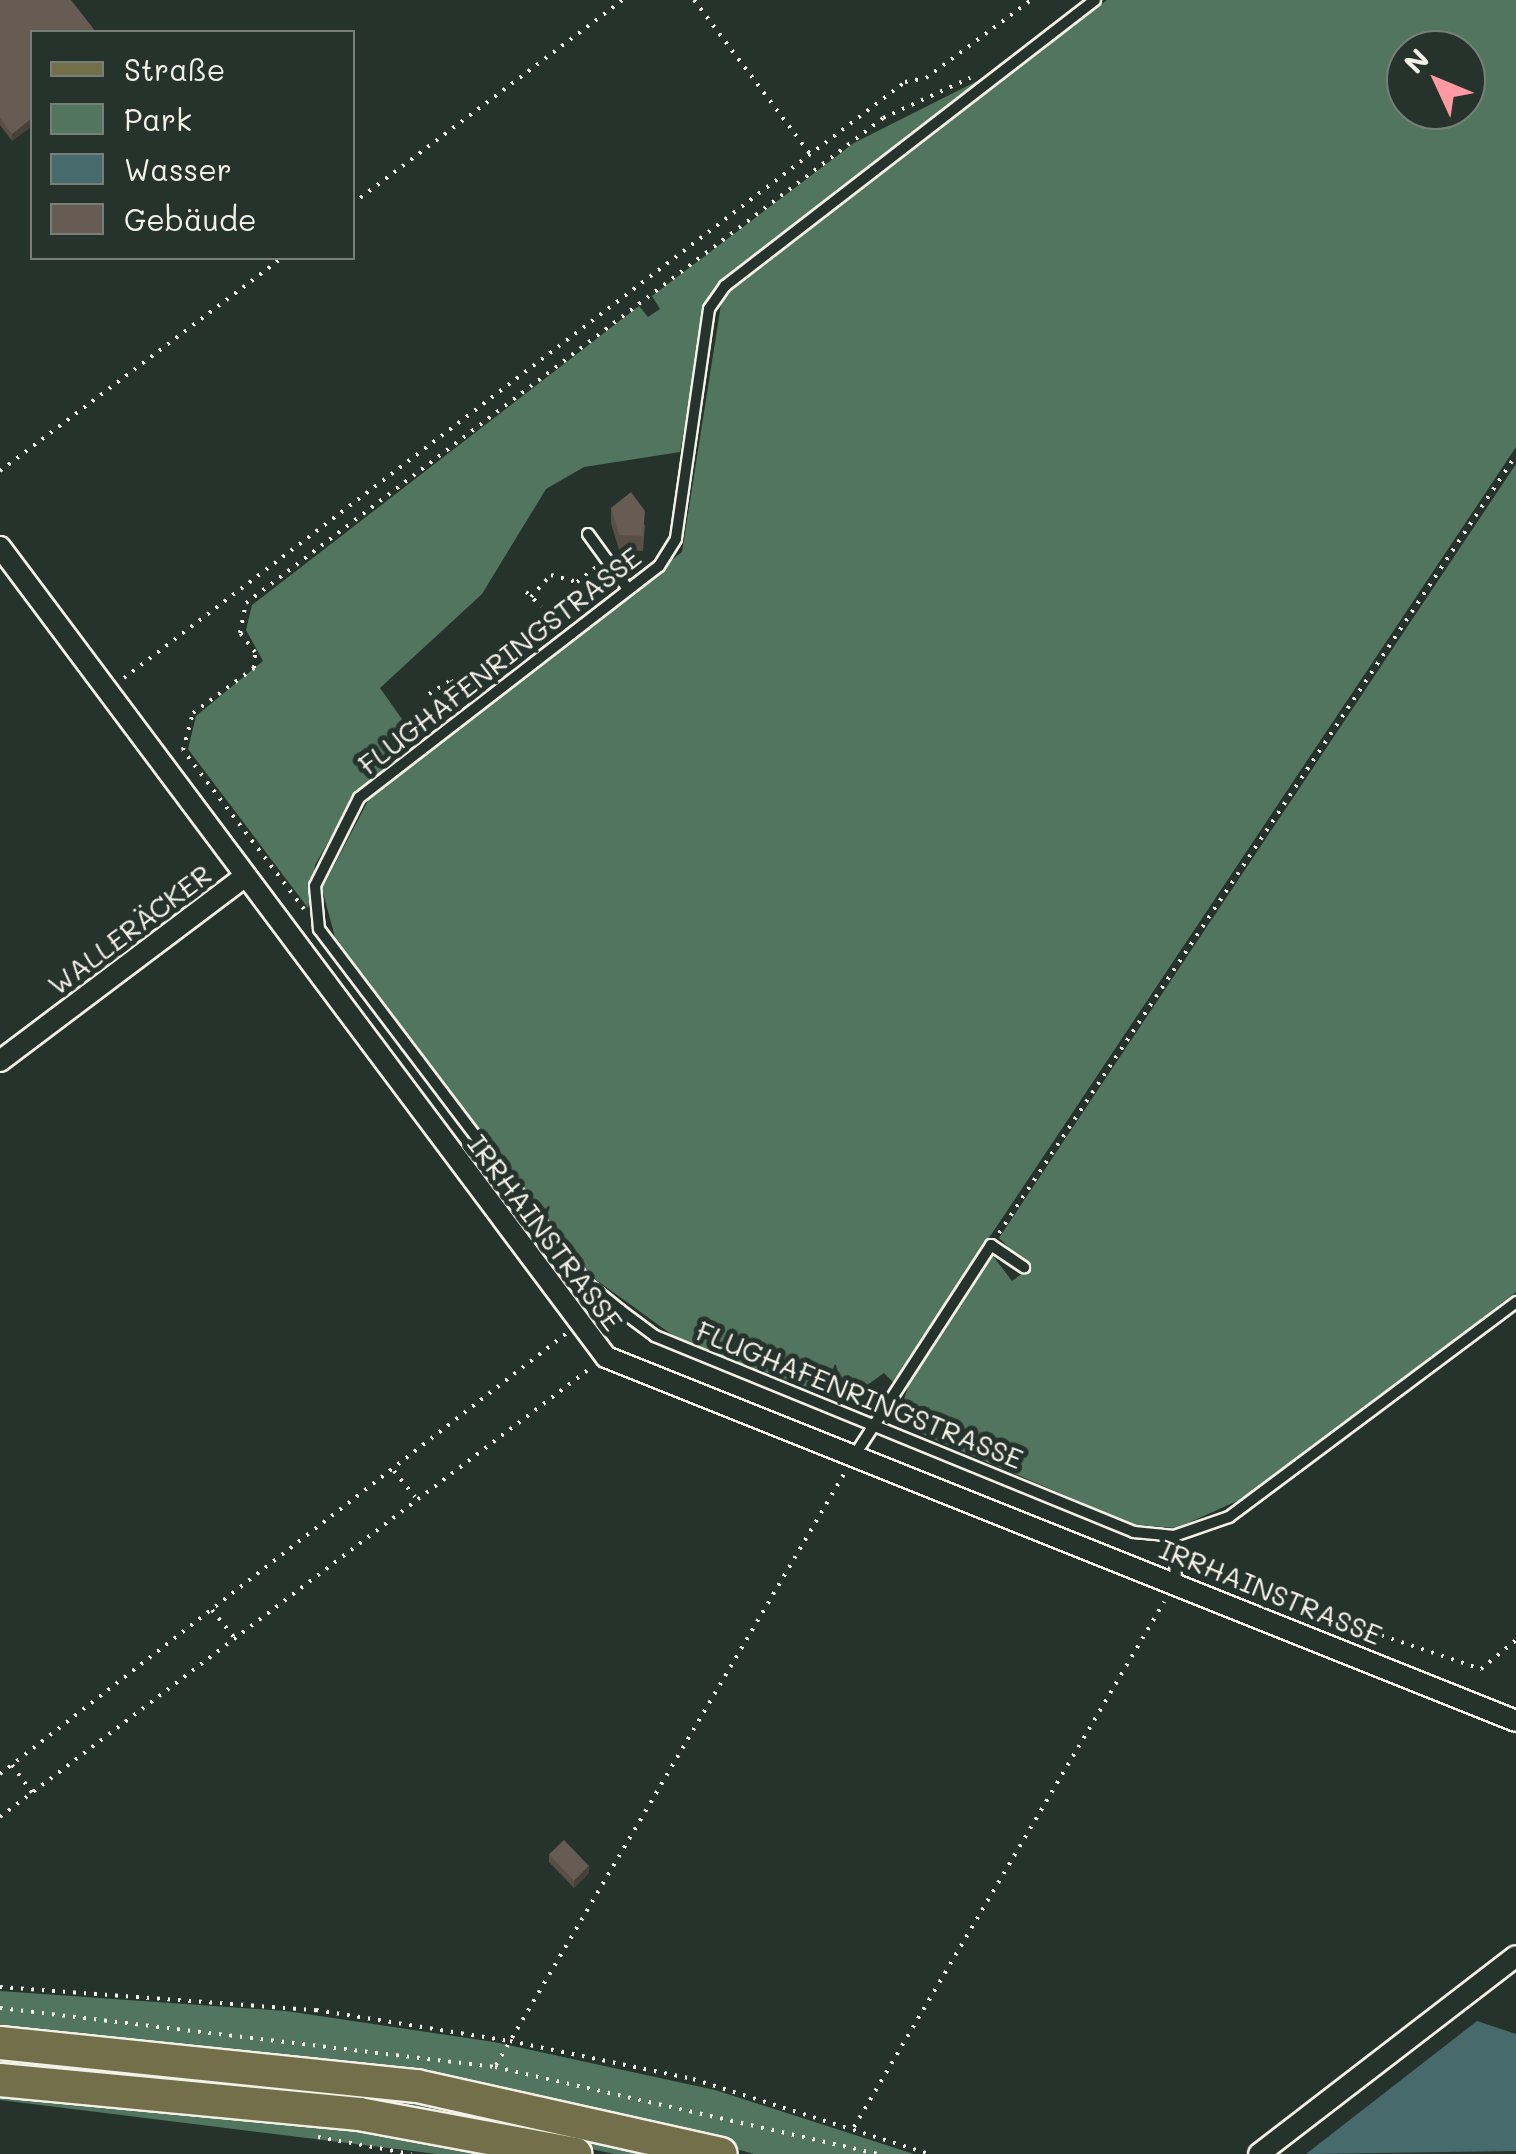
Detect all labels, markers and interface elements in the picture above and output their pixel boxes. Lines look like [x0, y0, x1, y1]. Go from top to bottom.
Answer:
legend [30, 30, 355, 260]
north arrow [1386, 30, 1486, 130]
text: N [1396, 40, 1436, 81]
text: Straße [124, 49, 225, 89]
text: Park [124, 99, 192, 139]
text: Wasser [124, 149, 232, 189]
text: Gebäude [124, 199, 257, 239]
street label: FLUGHAFENRINGSTRASSE [351, 539, 647, 781]
street label: WALLERÄCKER [41, 857, 217, 1001]
street label: IRRHAINSTRASSE [461, 1127, 631, 1337]
street label: FLUGHAFENRINGSTRASSE [692, 1313, 1028, 1475]
street label: IRRHAINSTRASSE [1155, 1531, 1387, 1651]

